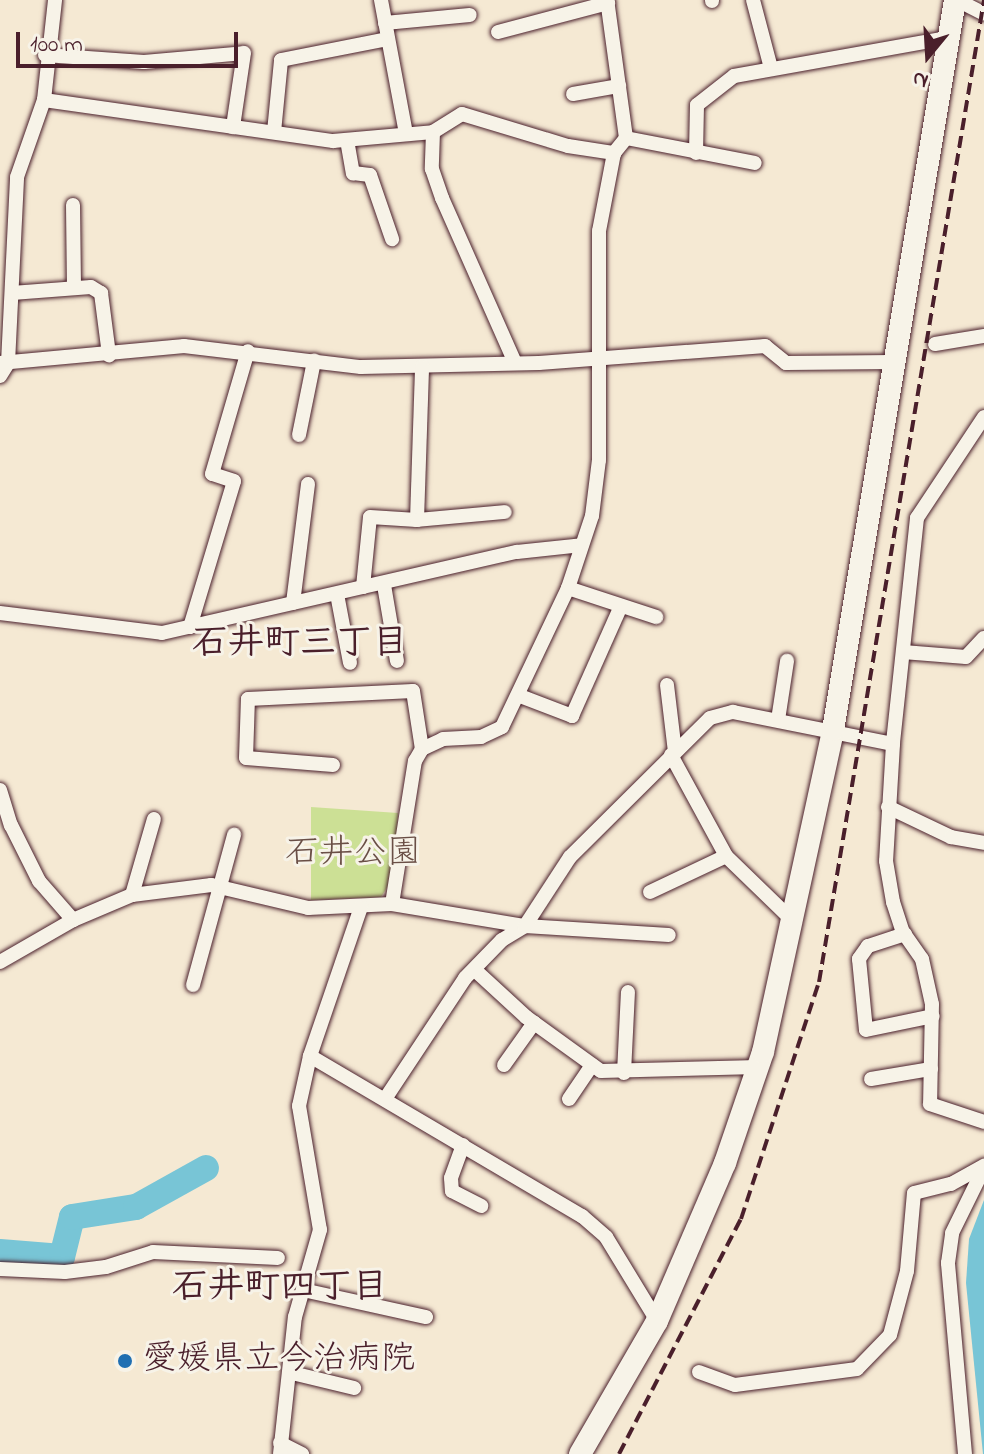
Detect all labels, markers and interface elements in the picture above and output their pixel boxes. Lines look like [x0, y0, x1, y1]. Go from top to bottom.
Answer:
scale bar [20, 16, 242, 66]
north arrow [888, 16, 968, 96]
text: 100 m [30, 28, 83, 63]
text: N [909, 61, 933, 96]
district label: 石井町三丁目 [192, 623, 408, 667]
park label: 石井公園 [285, 835, 421, 875]
district label: 石井町四丁目 [172, 1267, 388, 1311]
place label: 愛媛県立今治病院 [143, 1341, 415, 1381]
marker: 愛媛県立今治病院 [114, 1350, 136, 1372]

